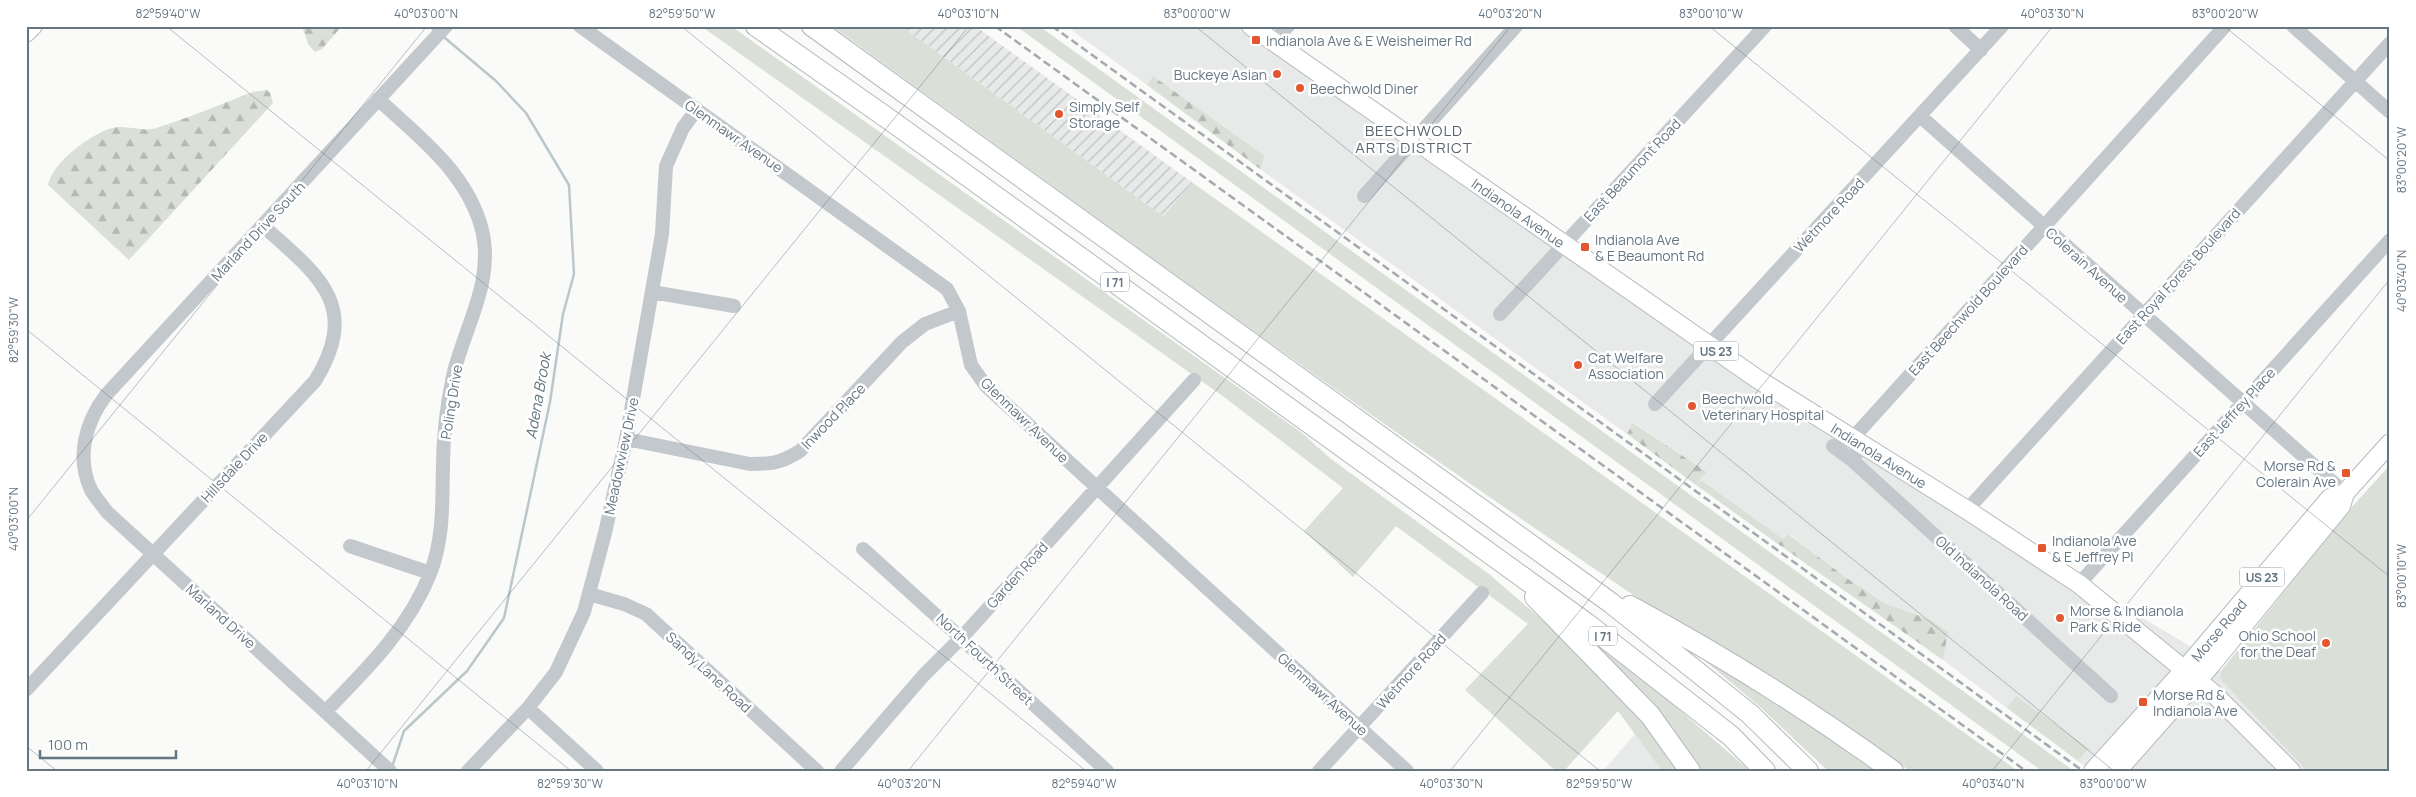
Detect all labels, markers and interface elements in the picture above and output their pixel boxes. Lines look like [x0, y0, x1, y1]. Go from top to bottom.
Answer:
text: 82°59'40"W [135, 5, 201, 22]
text: 40°03'00"N [394, 5, 458, 22]
text: 82°59'50"W [649, 5, 716, 22]
text: 40°03'10"N [937, 5, 999, 22]
text: 83°00'00"W [1164, 5, 1231, 22]
text: 40°03'20"N [1478, 5, 1542, 22]
text: 83°00'10"W [1679, 5, 1744, 22]
text: 40°03'30"N [2020, 5, 2084, 22]
text: 83°00'20"W [2192, 5, 2259, 22]
place label: Indianola Ave & E Weisheimer Rd [1266, 31, 1472, 50]
marker: Indianola Ave & E Weisheimer Rd [1250, 34, 1262, 46]
place label: Buckeye Asian [1174, 65, 1267, 84]
marker: Buckeye Asian [1271, 68, 1283, 80]
place label: Beechwold Diner [1310, 79, 1418, 98]
marker: Beechwold Diner [1294, 82, 1306, 94]
street label: Glenmawr Avenue [681, 95, 787, 177]
place label: Simply Self Storage [1069, 97, 1140, 132]
marker: Simply Self Storage [1053, 108, 1065, 120]
street label: East Beaumont Road [1579, 114, 1685, 226]
district label: BEECHWOLD ARTS DISTRICT [1355, 120, 1473, 158]
text: 83°00'20"W [2393, 126, 2410, 193]
street label: Indianola Avenue [1468, 173, 1569, 251]
street label: Wetmore Road [1790, 174, 1868, 256]
street label: Marland Drive South [207, 177, 309, 285]
street label: East Royal Forest Boulevard [2112, 204, 2244, 348]
street label: Colerain Avenue [2042, 223, 2132, 307]
place label: Indianola Ave & E Beaumont Rd [1595, 230, 1704, 265]
marker: Indianola Ave & E Beaumont Rd [1579, 241, 1591, 253]
street label: East Beechwold Boulevard [1904, 241, 2032, 379]
text: 40°03'40"N [2393, 250, 2410, 312]
road number: I 71 [1101, 272, 1129, 292]
text: 82°59'30"W [5, 296, 22, 363]
road number: US 23 [1694, 342, 1738, 361]
place label: Cat Welfare Association [1588, 348, 1664, 383]
water label: Adena Brook [520, 349, 556, 441]
marker: Cat Welfare Association [1572, 359, 1584, 371]
street label: Poling Drive [436, 363, 466, 441]
street label: East Jeffrey Place [2189, 363, 2279, 461]
street label: Glenmawr Avenue [977, 373, 1073, 467]
street label: Inwood Place [797, 379, 869, 453]
place label: Beechwold Veterinary Hospital [1702, 389, 1824, 424]
street label: Meadowview Drive [599, 396, 643, 516]
marker: Beechwold Veterinary Hospital [1686, 400, 1698, 412]
street label: Indianola Avenue [1828, 418, 1931, 492]
street label: Hillsdale Drive [196, 428, 272, 506]
place label: Morse Rd & Colerain Ave [2256, 456, 2336, 491]
marker: Morse Rd & Colerain Ave [2340, 467, 2352, 479]
text: 40°03'00"N [5, 487, 22, 551]
street label: Old Indianola Road [1931, 531, 2033, 625]
place label: Indianola Ave & E Jeffrey Pl [2052, 531, 2137, 566]
street label: Garden Road [982, 538, 1052, 612]
marker: Indianola Ave & E Jeffrey Pl [2036, 542, 2048, 554]
text: 83°00'10"W [2393, 543, 2410, 608]
road number: US 23 [2240, 568, 2284, 586]
street label: Marland Drive [182, 580, 260, 652]
street label: Morse Road [2186, 594, 2250, 665]
place label: Morse & Indianola Park & Ride [2070, 601, 2184, 636]
street label: North Fourth Street [932, 609, 1038, 709]
marker: Morse & Indianola Park & Ride [2054, 612, 2066, 624]
road number: I 71 [1589, 626, 1617, 646]
place label: Ohio School for the Deaf [2239, 626, 2316, 661]
street label: Sandy Lane Road [662, 627, 756, 717]
street label: Wetmore Road [1372, 629, 1450, 713]
marker: Ohio School for the Deaf [2320, 637, 2332, 649]
street label: Glenmawr Avenue [1274, 648, 1372, 740]
place label: Morse Rd & Indianola Ave [2153, 685, 2238, 720]
marker: Morse Rd & Indianola Ave [2137, 696, 2149, 708]
scale bar [40, 727, 176, 759]
text: 100 m [48, 734, 88, 755]
text: 40°03'10"N [336, 775, 398, 792]
text: 82°59'30"W [537, 775, 604, 792]
text: 40°03'20"N [877, 775, 941, 792]
text: 82°59'40"W [1051, 775, 1117, 792]
text: 40°03'30"N [1419, 775, 1483, 792]
text: 82°59'50"W [1566, 775, 1633, 792]
text: 40°03'40"N [1962, 775, 2024, 792]
text: 83°00'00"W [2080, 775, 2147, 792]

